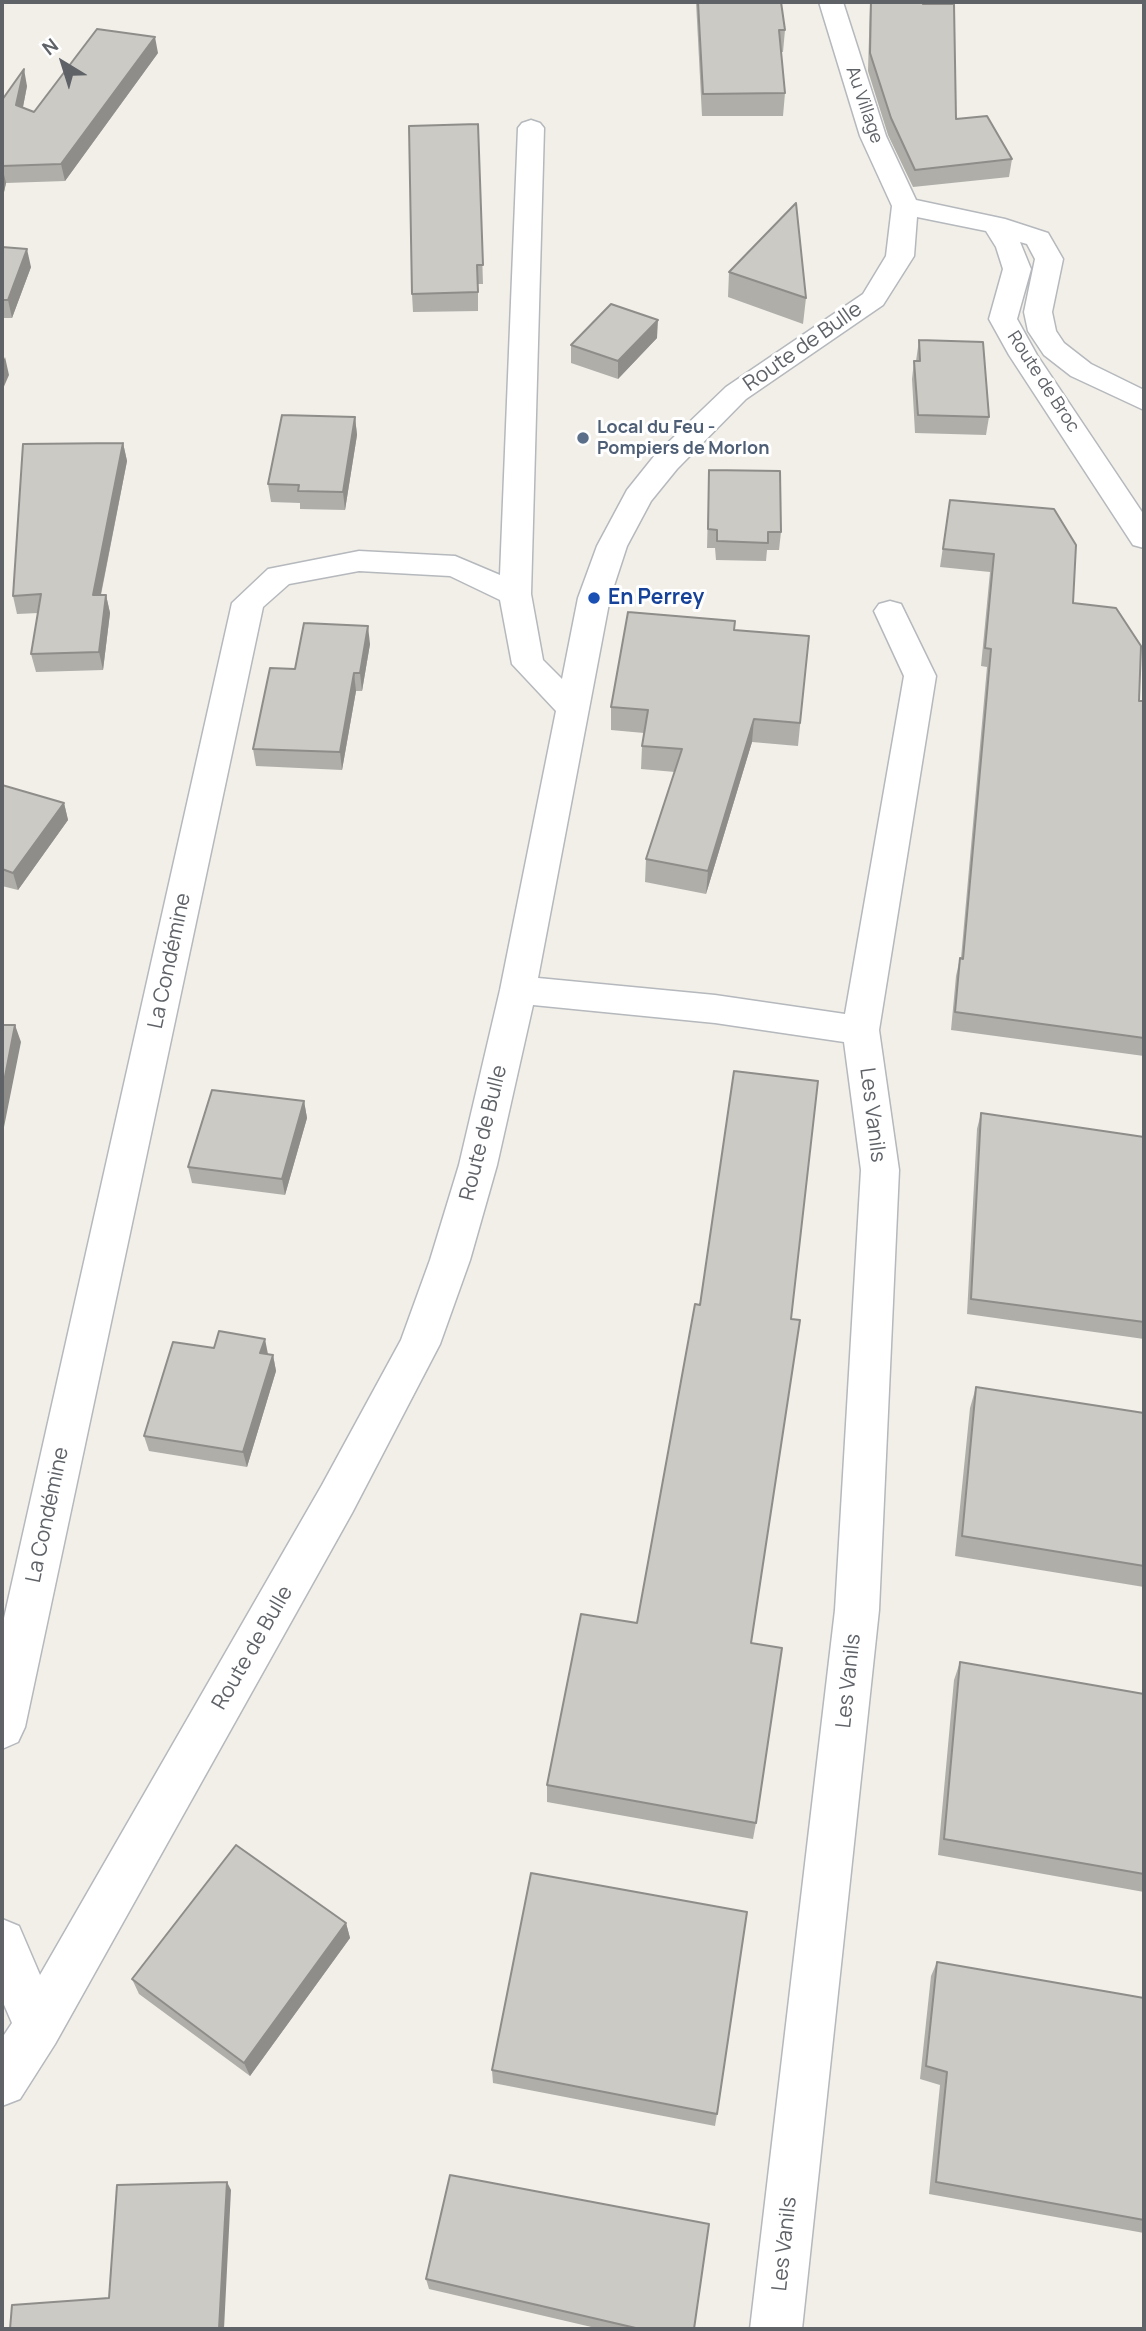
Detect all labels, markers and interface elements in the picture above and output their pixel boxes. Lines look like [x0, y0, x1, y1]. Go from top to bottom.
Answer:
north arrow [28, 28, 98, 98]
text: N [37, 32, 63, 61]
street label: Au Village [841, 64, 887, 146]
street label: Route de Bulle [739, 297, 867, 397]
street label: Route de Broc [1002, 327, 1084, 437]
place label: Local du Feu - Pompiers de Morlon [597, 417, 769, 460]
marker: Local du Feu - Pompiers de Morlon [575, 430, 591, 446]
place label: En Perrey [608, 585, 704, 611]
marker: En Perrey [586, 590, 602, 606]
street label: La Condémine [143, 891, 197, 1031]
street label: Route de Bulle [455, 1063, 513, 1203]
street label: Les Vanils [854, 1066, 890, 1164]
street label: La Condémine [21, 1445, 75, 1585]
street label: Route de Bulle [207, 1582, 299, 1714]
street label: Les Vanils [832, 1632, 866, 1730]
street label: Les Vanils [768, 2195, 802, 2293]

